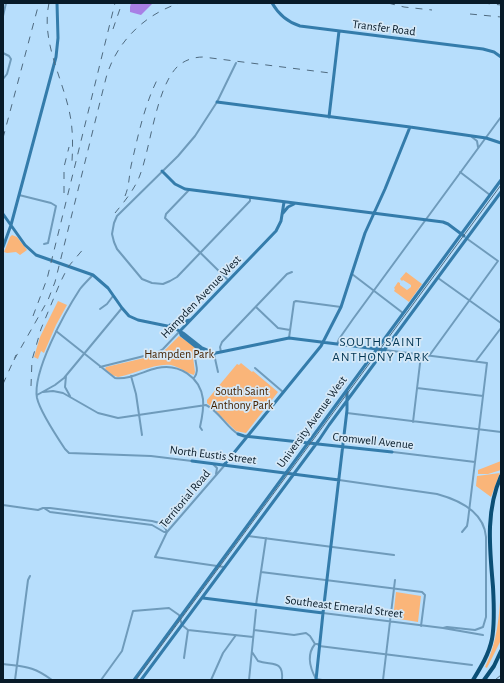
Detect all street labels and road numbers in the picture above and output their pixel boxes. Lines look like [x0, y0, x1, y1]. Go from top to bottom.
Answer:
street label: Transfer Road [352, 17, 416, 39]
street label: Hampden Avenue West [158, 252, 244, 342]
street label: University Avenue West [274, 373, 350, 471]
street label: Cromwell Avenue [332, 430, 414, 452]
street label: North Eustis Street [169, 443, 257, 467]
street label: Territorial Road [156, 467, 214, 531]
street label: Southeast Emerald Street [284, 593, 404, 621]

